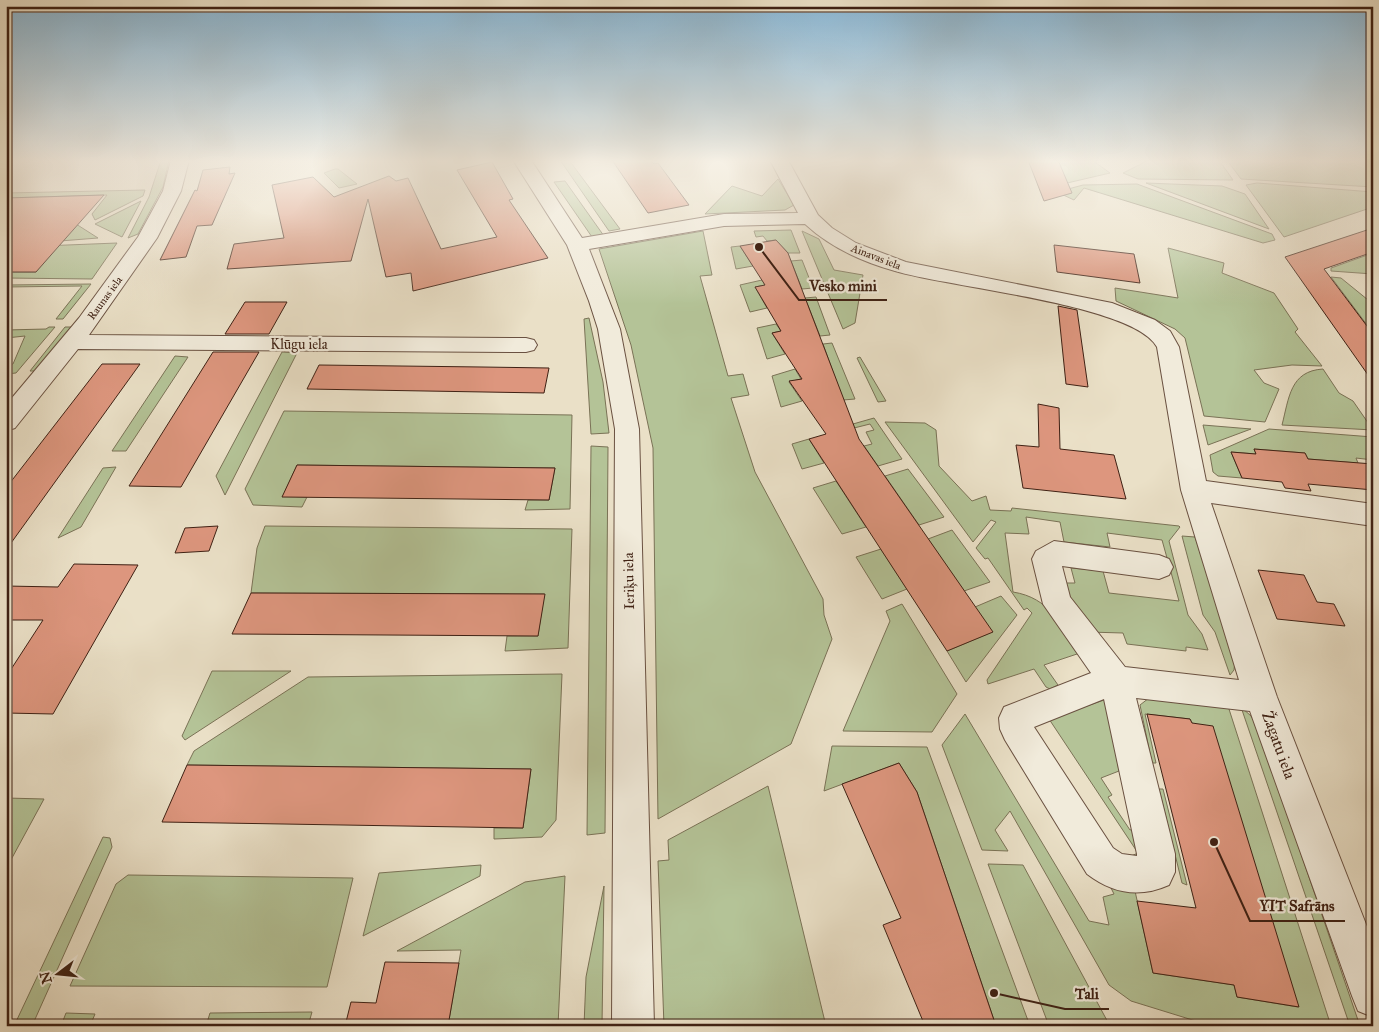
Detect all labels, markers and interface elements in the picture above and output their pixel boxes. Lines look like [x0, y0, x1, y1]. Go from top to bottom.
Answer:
street label: Ainavas iela [848, 241, 903, 273]
callout: Vesko mini [799, 270, 887, 300]
street label: Raunas iela [85, 274, 125, 322]
text: Vesko mini [808, 277, 878, 295]
street label: Klūgu iela [270, 336, 328, 353]
street label: Ieriķu iela [620, 552, 638, 610]
street label: Žagatu iela [1257, 708, 1302, 782]
callout: YIT Safrāns [1250, 891, 1345, 921]
text: YIT Safrāns [1258, 897, 1335, 915]
north arrow [32, 950, 82, 1000]
text: N [36, 969, 56, 985]
callout: Tali [1065, 979, 1109, 1009]
text: Tali [1074, 985, 1100, 1003]

